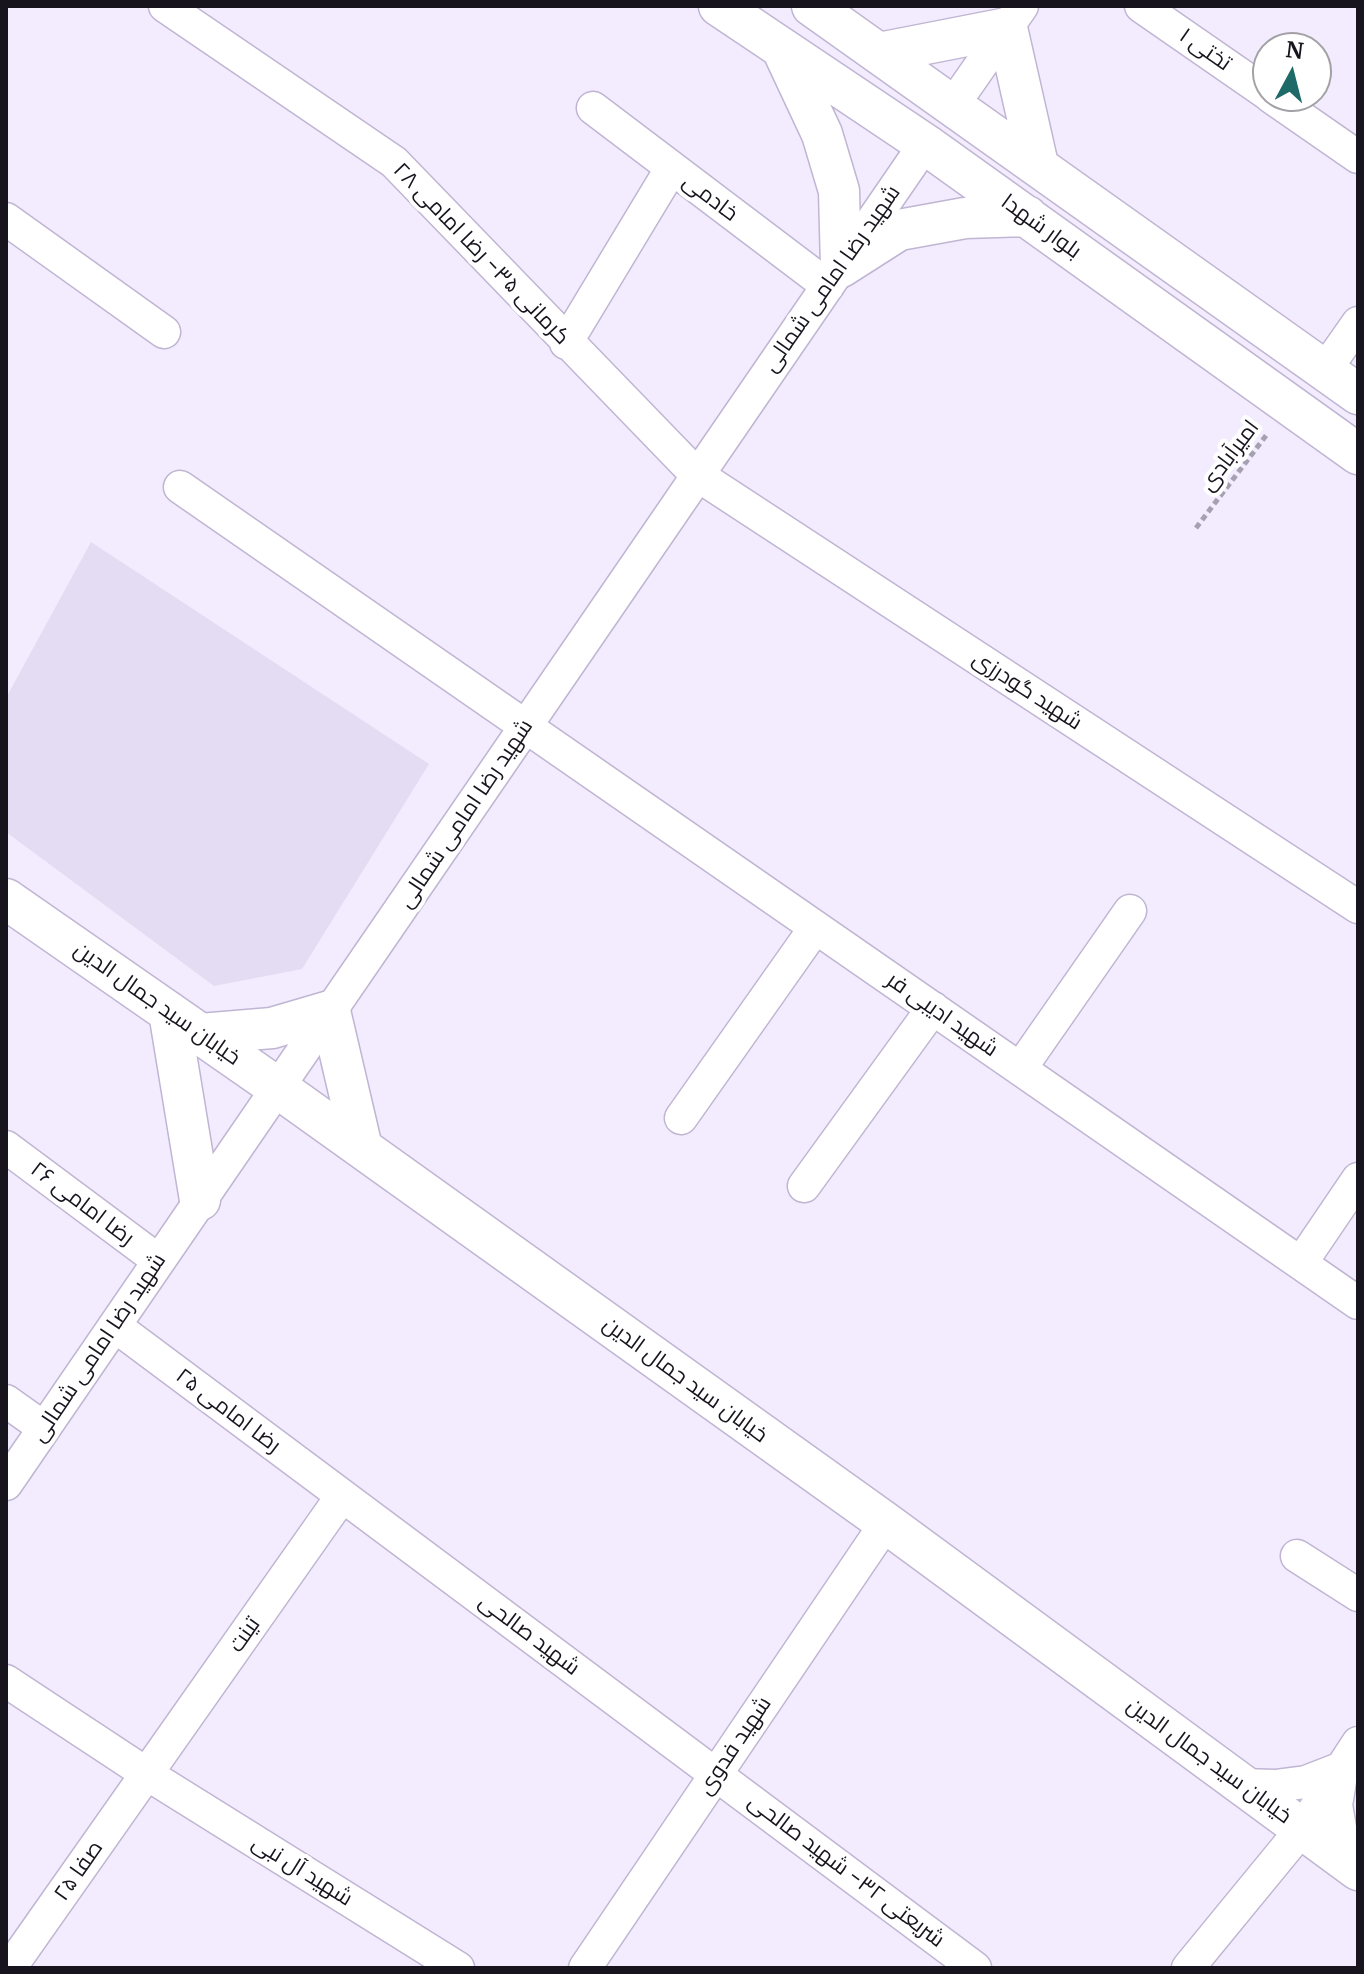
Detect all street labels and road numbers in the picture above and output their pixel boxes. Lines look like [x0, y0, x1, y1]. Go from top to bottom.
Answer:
street label: تختی ١ [1174, 23, 1236, 77]
street label: کرمانی ۳۵- رضا امامی ۲۸ [387, 158, 575, 350]
street label: خادمی [677, 169, 743, 227]
street label: شهید رضا امامی شمالی [758, 180, 906, 378]
street label: بلوار شهدا [996, 189, 1086, 265]
street label: امیرآبادی [1195, 415, 1265, 497]
street label: شهید گودرزی [967, 646, 1087, 736]
street label: شهید رضا امامی شمالی [393, 715, 539, 913]
street label: خیابان سید جمال الدین [69, 937, 245, 1071]
street label: شهید ادیبی فر [881, 967, 1003, 1063]
street label: رضا امامی ۲۶ [25, 1156, 139, 1252]
street label: شهید رضا امامی شمالی [26, 1249, 172, 1447]
street label: خیابان سید جمال الدین [597, 1311, 773, 1449]
street label: رضا امامی ۲۵ [170, 1363, 286, 1459]
street label: شهید صالحی [473, 1589, 585, 1681]
street label: تینت [224, 1612, 266, 1658]
street label: شهید فدوی [692, 1692, 778, 1800]
street label: خیابان سید جمال الدین [1121, 1692, 1297, 1830]
street label: شریعتی ۳۲- شهید صالحی [742, 1788, 950, 1954]
street label: شهید آل نبی [247, 1830, 357, 1912]
street label: صفا ۲۵ [49, 1836, 109, 1906]

